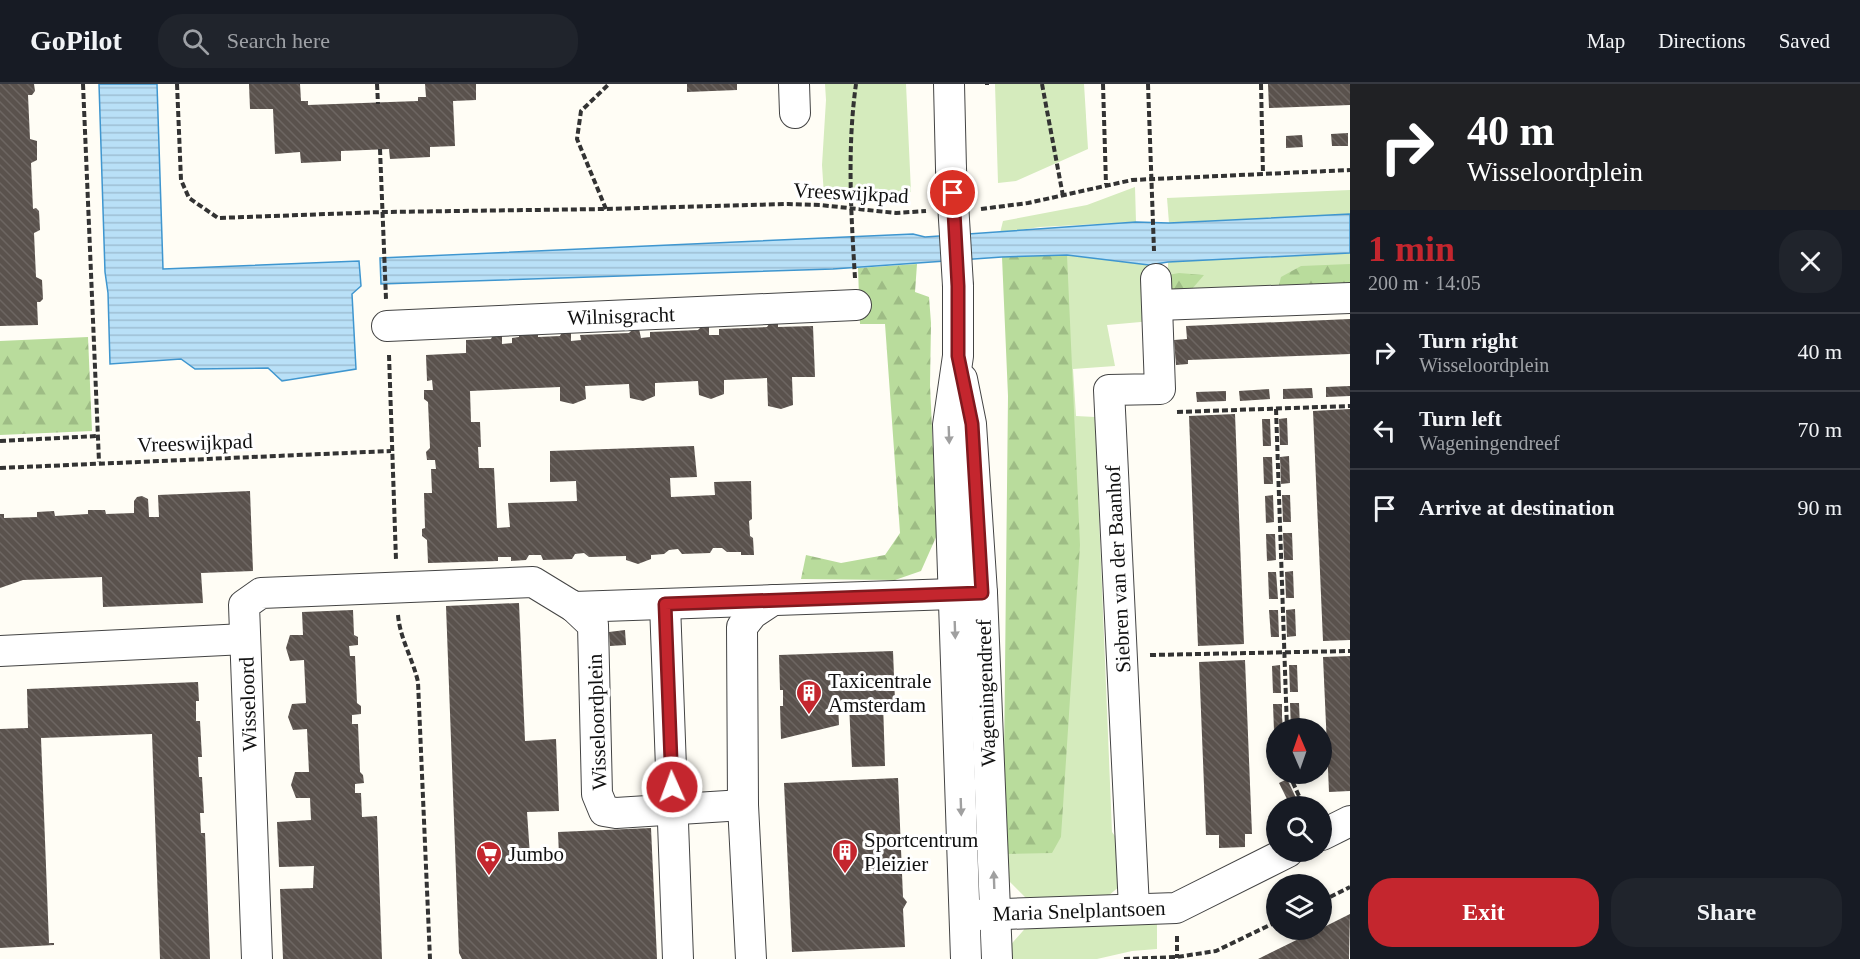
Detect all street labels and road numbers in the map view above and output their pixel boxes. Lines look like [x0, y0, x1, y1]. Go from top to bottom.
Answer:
street label: Vreeswijkpad [793, 178, 910, 208]
street label: Wilnisgracht [567, 302, 675, 330]
street label: Vreeswijkpad [137, 429, 254, 457]
street label: Siebren van der Baanhof [1101, 464, 1135, 674]
street label: Wageningendreef [971, 619, 1001, 767]
street label: Wisseloordplein [583, 653, 611, 791]
street label: Wisseloord [234, 656, 262, 752]
street label: Maria Snelplantsoen [992, 896, 1166, 926]

